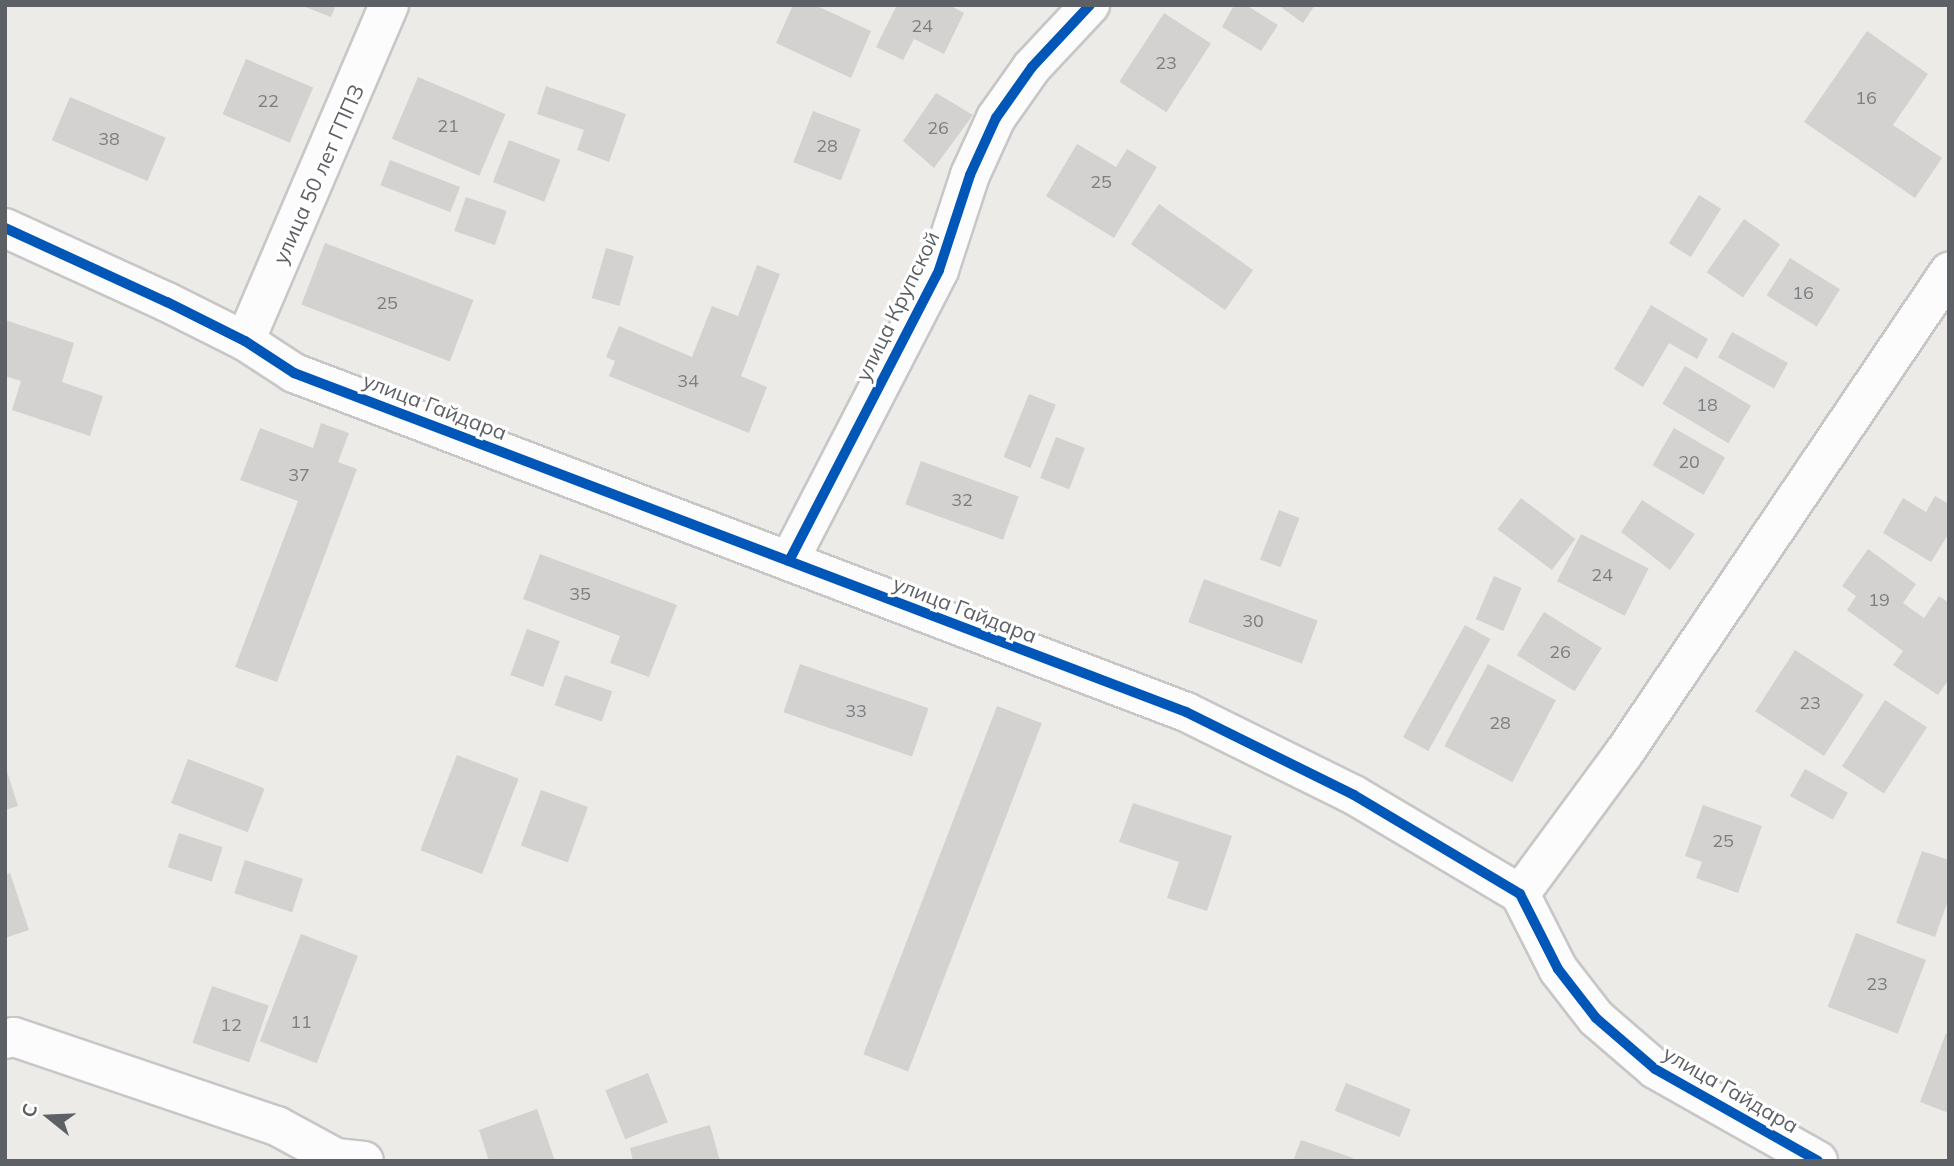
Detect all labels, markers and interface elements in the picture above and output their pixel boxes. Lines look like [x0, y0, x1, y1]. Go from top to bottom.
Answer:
house number: 24 [911, 15, 933, 37]
house number: 23 [1155, 52, 1177, 74]
street label: улица 50 лет ГППЗ [267, 80, 369, 268]
house number: 16 [1855, 87, 1877, 109]
house number: 22 [257, 90, 279, 112]
house number: 21 [437, 115, 459, 137]
house number: 26 [927, 117, 949, 139]
house number: 38 [98, 128, 120, 150]
house number: 28 [816, 135, 838, 157]
house number: 25 [1090, 171, 1112, 193]
street label: улица Крупской [850, 227, 944, 385]
house number: 16 [1792, 282, 1814, 304]
house number: 25 [376, 292, 398, 314]
street label: улица Гайдара [360, 367, 510, 445]
house number: 34 [677, 370, 699, 392]
house number: 18 [1696, 394, 1718, 416]
house number: 20 [1678, 451, 1700, 473]
house number: 37 [288, 464, 310, 486]
house number: 32 [951, 489, 973, 511]
house number: 24 [1591, 564, 1613, 586]
street label: улица Гайдара [890, 570, 1040, 648]
house number: 35 [569, 583, 591, 605]
house number: 19 [1868, 589, 1890, 611]
house number: 30 [1242, 610, 1264, 632]
house number: 26 [1549, 641, 1571, 663]
house number: 23 [1799, 692, 1821, 714]
house number: 33 [845, 700, 867, 722]
house number: 28 [1489, 712, 1511, 734]
house number: 25 [1712, 830, 1734, 852]
house number: 23 [1866, 973, 1888, 995]
house number: 11 [290, 1011, 312, 1033]
house number: 12 [220, 1014, 242, 1036]
street label: улица Гайдара [1659, 1040, 1803, 1138]
north arrow [14, 1082, 84, 1152]
text: С [16, 1101, 42, 1120]

